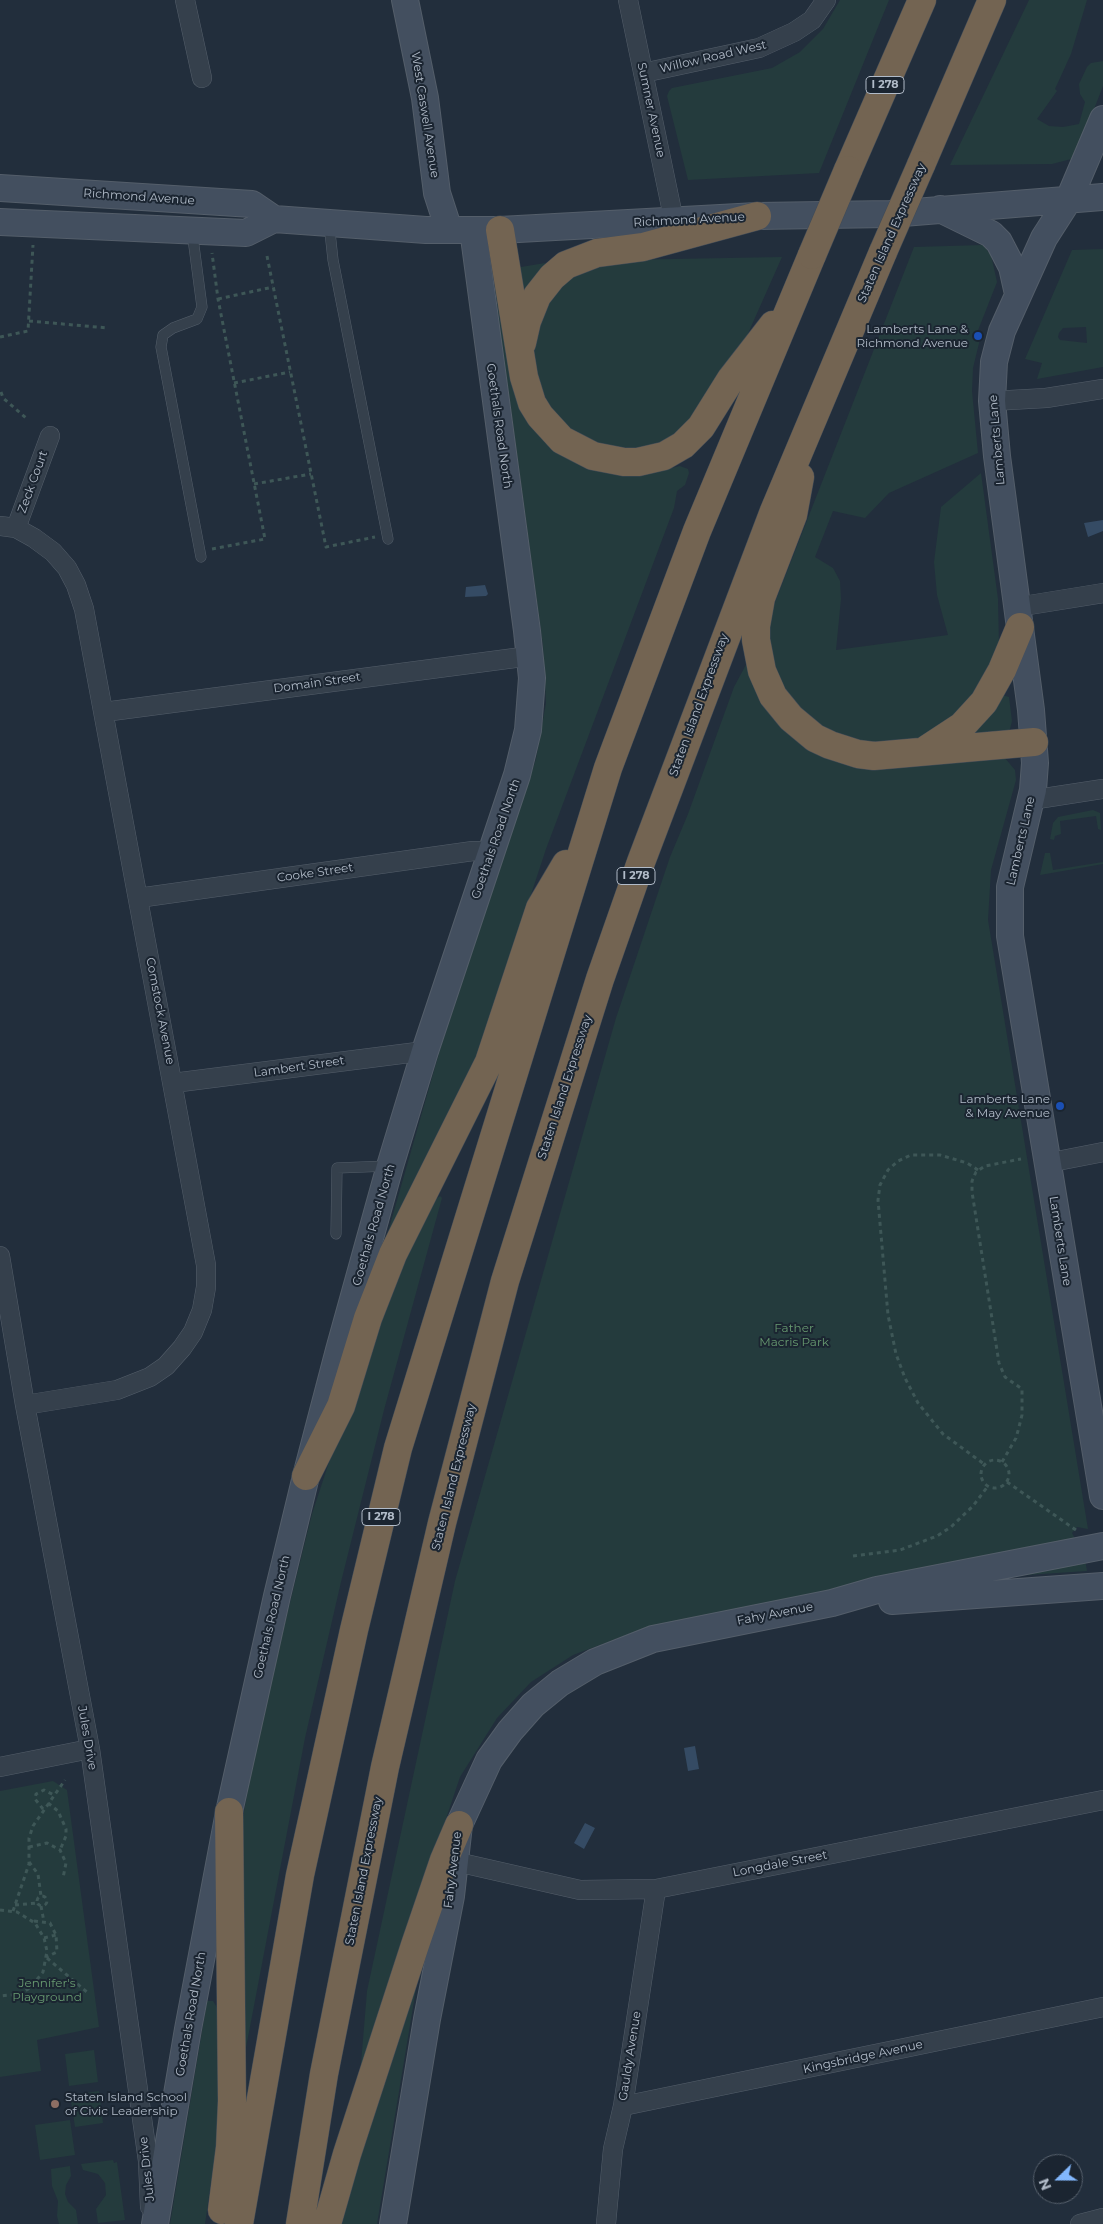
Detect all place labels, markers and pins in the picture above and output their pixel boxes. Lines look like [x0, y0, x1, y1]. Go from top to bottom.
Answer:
place label: Lamberts Lane & Richmond Avenue [856, 322, 968, 350]
marker: Lamberts Lane & Richmond Avenue [972, 330, 984, 342]
place label: Lamberts Lane & May Avenue [959, 1092, 1050, 1120]
marker: Lamberts Lane & May Avenue [1054, 1100, 1066, 1112]
place label: Staten Island School of Civic Leadership [65, 2090, 187, 2118]
marker: Staten Island School of Civic Leadership [49, 2098, 61, 2110]

